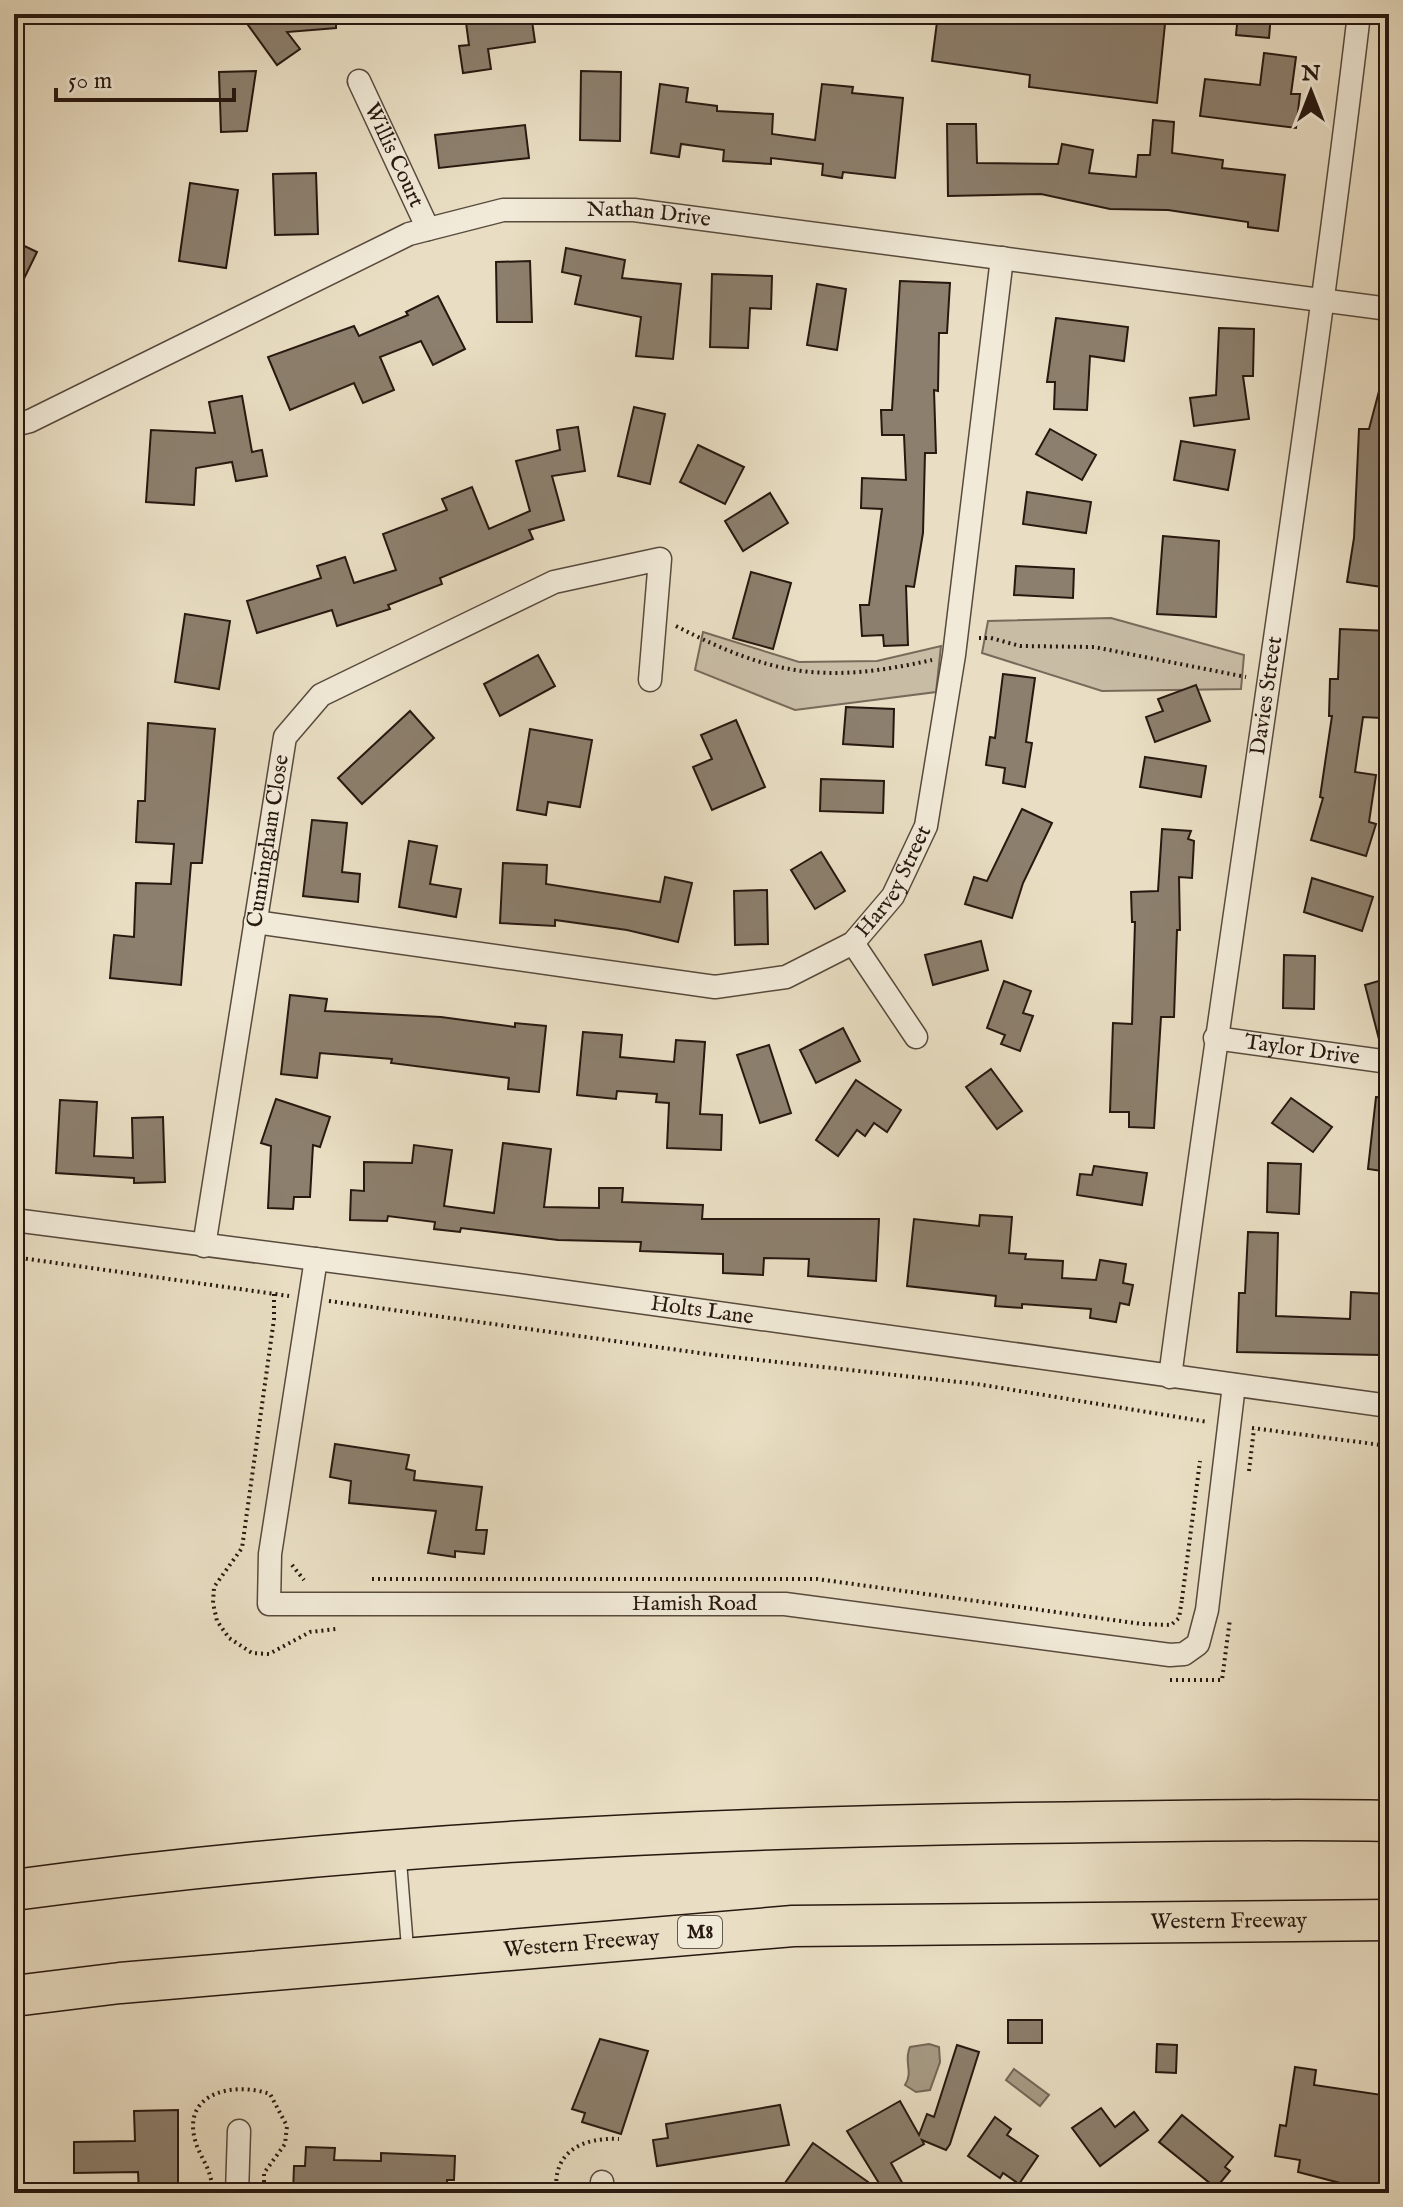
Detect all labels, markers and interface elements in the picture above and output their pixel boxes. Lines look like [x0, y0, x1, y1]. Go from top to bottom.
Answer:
scale bar [56, 52, 234, 102]
north arrow [1271, 52, 1351, 132]
text: N [1300, 60, 1321, 88]
text: 50 m [68, 66, 112, 97]
street label: Willis Court [357, 99, 430, 212]
street label: Nathan Drive [587, 196, 712, 234]
street label: Davies Street [1244, 634, 1289, 757]
street label: Cunningham Close [241, 753, 296, 929]
street label: Harvey Street [850, 821, 938, 943]
street label: Taylor Drive [1243, 1028, 1362, 1072]
street label: Holts Lane [649, 1290, 755, 1332]
street label: Hamish Road [632, 1590, 757, 1618]
street label: Western Freeway [1150, 1907, 1307, 1936]
road number: M8 [678, 1916, 722, 1948]
street label: Western Freeway [502, 1923, 661, 1964]

